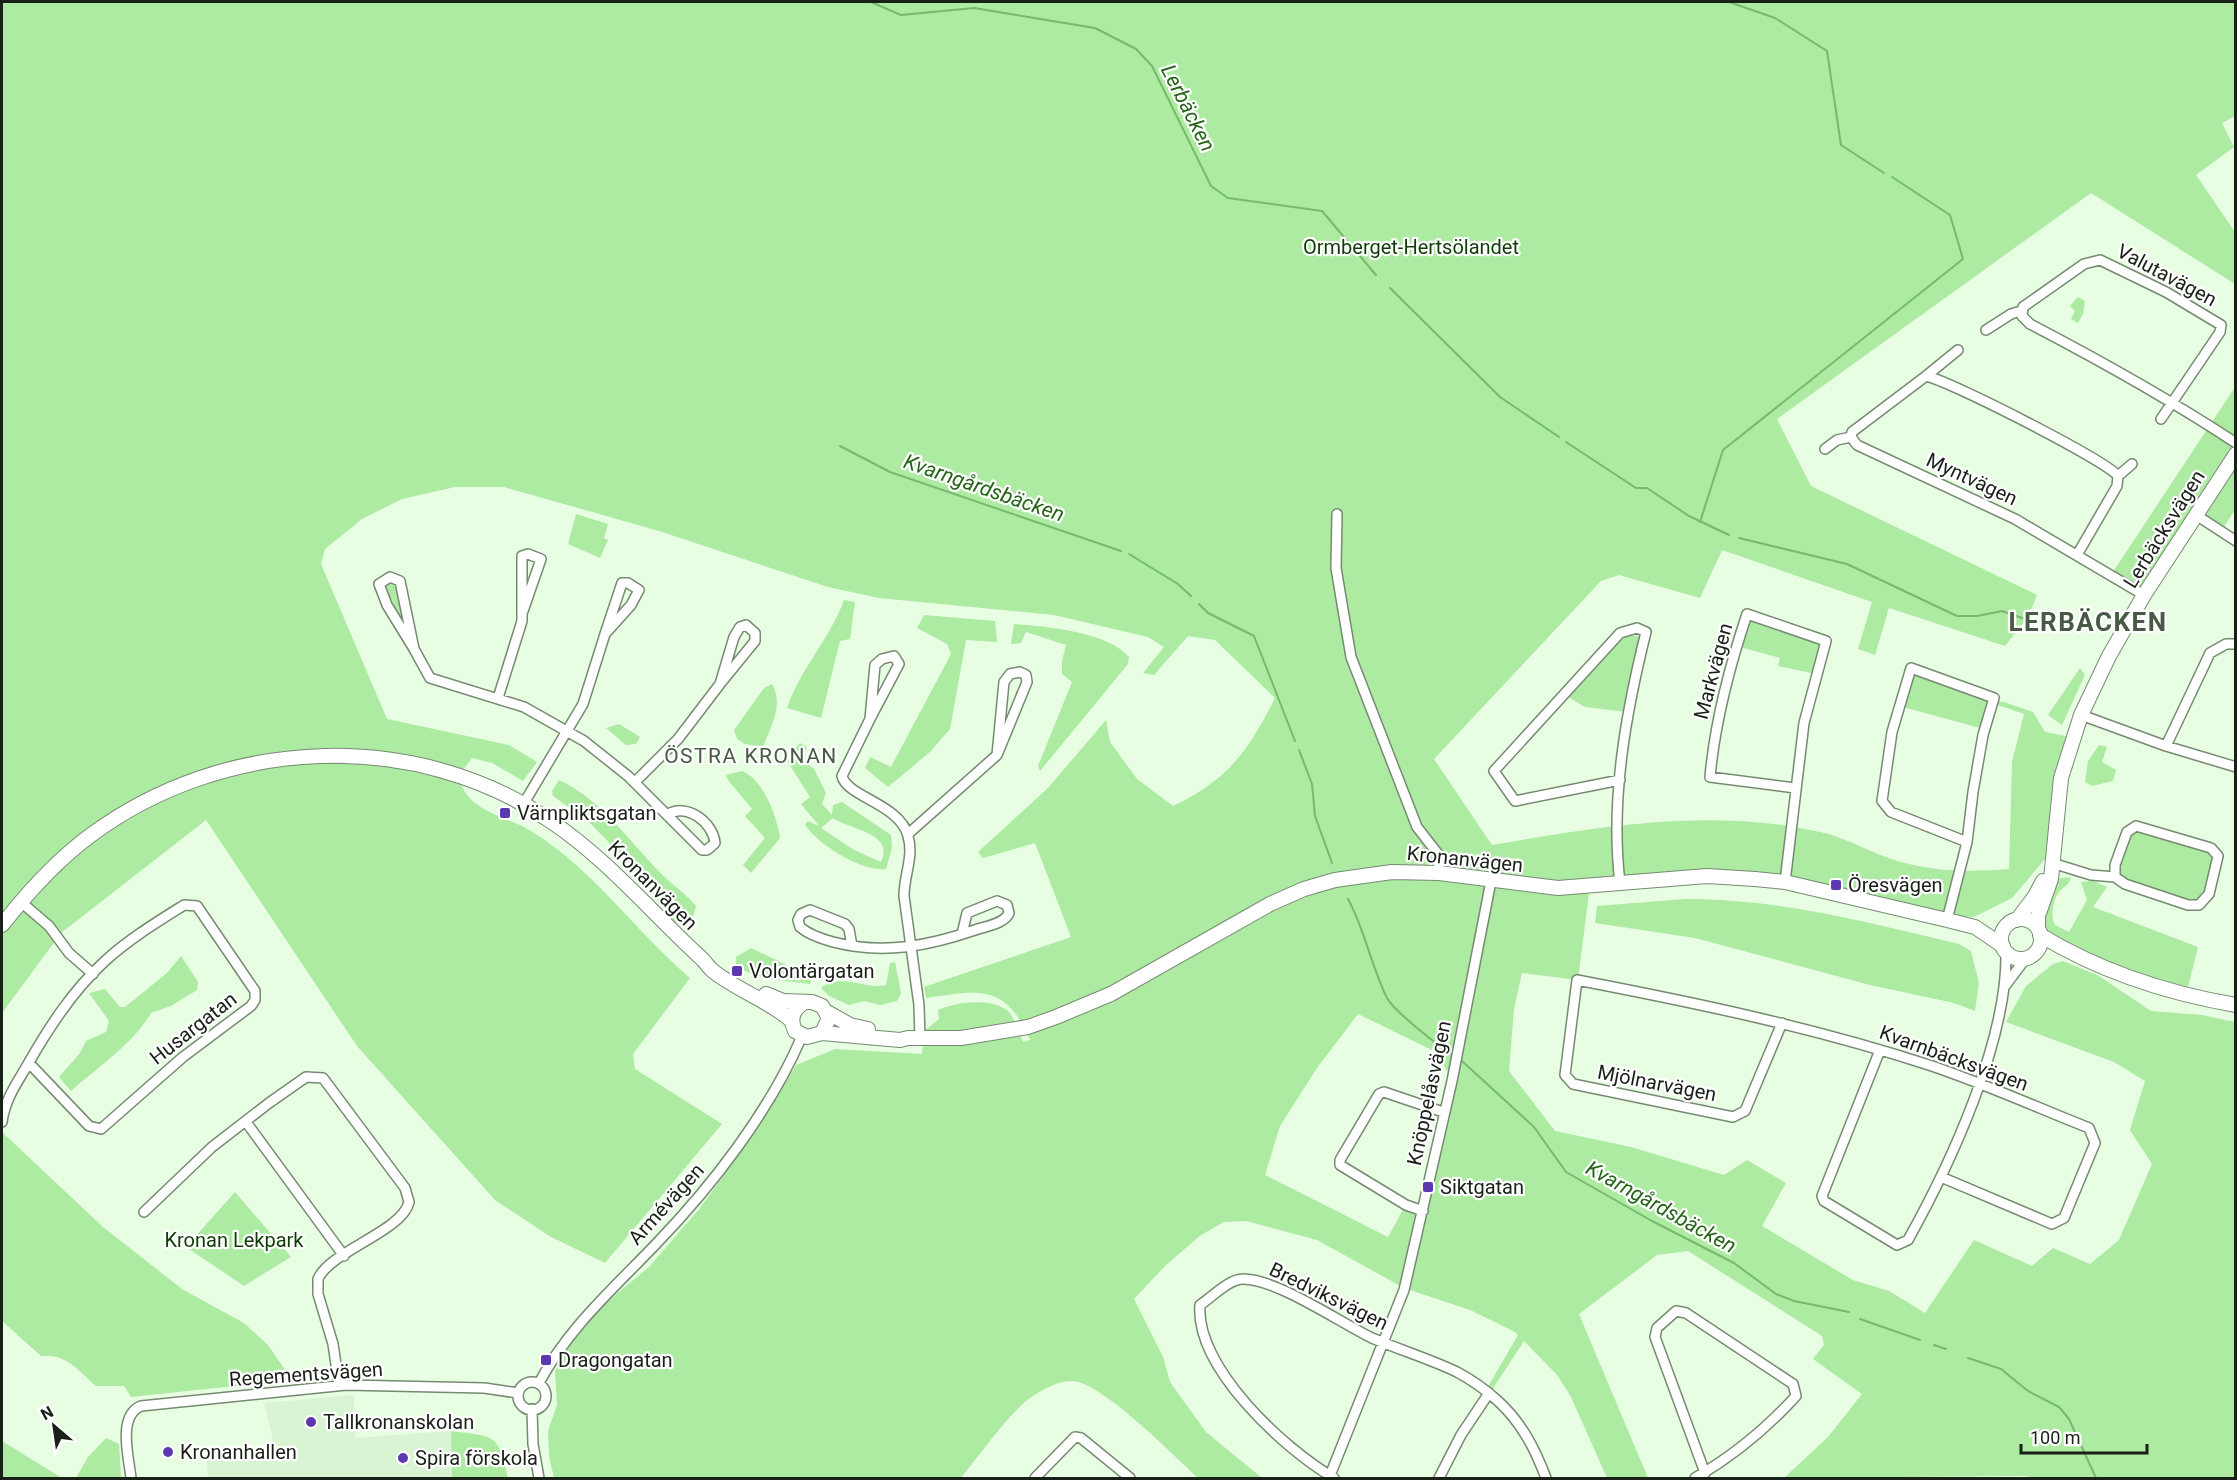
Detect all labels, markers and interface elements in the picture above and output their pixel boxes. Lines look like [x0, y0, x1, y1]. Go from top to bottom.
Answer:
water label: Lerbäcken [1156, 61, 1220, 155]
park label: Ormberget-Hertsölandet [1303, 235, 1519, 259]
street label: Valutavägen [2113, 239, 2221, 311]
street label: Myntvägen [1923, 447, 2021, 511]
water label: Kvarngårdsbäcken [901, 449, 1067, 527]
street label: Lerbäcksvägen [2118, 466, 2210, 592]
district label: LERBÄCKEN [2008, 607, 2168, 637]
street label: Markvägen [1689, 620, 1737, 722]
district label: ÖSTRA KRONAN [664, 744, 838, 768]
place label: Värnpliktsgatan [517, 801, 657, 825]
marker: Värnpliktsgatan [498, 806, 512, 820]
street label: Kronanvägen [603, 835, 703, 935]
street label: Kronanvägen [1406, 841, 1524, 877]
place label: Öresvägen [1848, 873, 1943, 897]
marker: Öresvägen [1829, 878, 1843, 892]
place label: Volontärgatan [749, 959, 875, 983]
marker: Volontärgatan [730, 964, 744, 978]
street label: Husargatan [145, 987, 241, 1069]
street label: Knöppelåsvägen [1402, 1019, 1456, 1167]
street label: Kvarnbäcksvägen [1876, 1020, 2032, 1096]
street label: Mjölnarvägen [1595, 1060, 1719, 1106]
water label: Kvarngårdsbäcken [1582, 1156, 1740, 1258]
street label: Armévägen [623, 1158, 709, 1250]
place label: Siktgatan [1440, 1175, 1524, 1199]
marker: Siktgatan [1421, 1180, 1435, 1194]
park label: Kronan Lekpark [164, 1228, 304, 1252]
street label: Bredviksvägen [1266, 1257, 1392, 1335]
place label: Dragongatan [558, 1348, 673, 1372]
marker: Dragongatan [539, 1353, 553, 1367]
street label: Regementsvägen [228, 1357, 384, 1391]
north arrow [24, 1396, 84, 1456]
text: N [37, 1402, 57, 1424]
place label: Tallkronanskolan [323, 1410, 474, 1434]
marker: Tallkronanskolan [304, 1415, 318, 1429]
scale bar [2021, 1417, 2147, 1455]
text: 100 m [2030, 1427, 2081, 1448]
place label: Kronanhallen [180, 1440, 297, 1464]
marker: Kronanhallen [161, 1445, 175, 1459]
place label: Spira förskola [415, 1446, 538, 1470]
marker: Spira förskola [396, 1451, 410, 1465]

